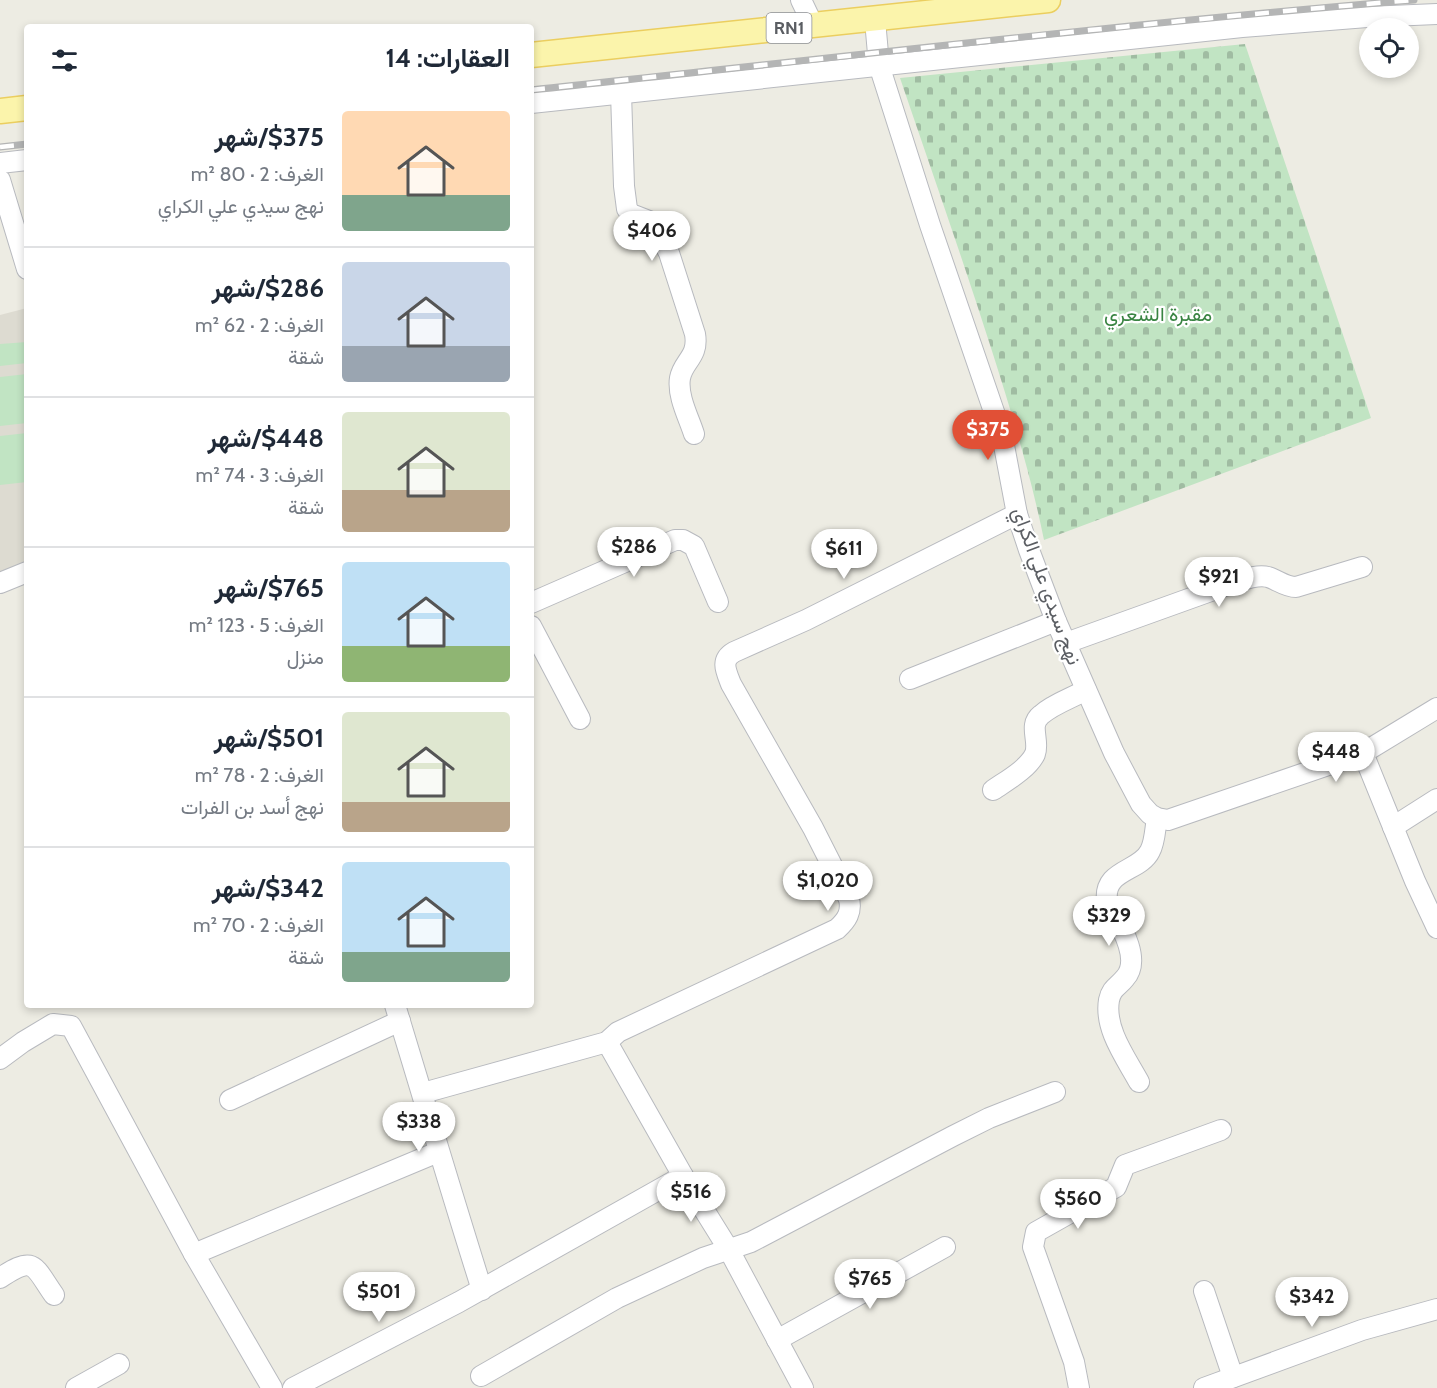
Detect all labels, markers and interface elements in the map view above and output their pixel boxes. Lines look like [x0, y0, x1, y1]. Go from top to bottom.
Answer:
road number: RN1 [766, 13, 812, 43]
map controls [1359, 18, 1419, 78]
button: locate [1359, 18, 1419, 78]
text: العقارات: 14 [385, 42, 510, 74]
icon: filters [48, 44, 81, 77]
text: $375/شهر [214, 121, 324, 153]
icon: home [390, 135, 462, 207]
text: الغرف: 2 · 80 m² [191, 162, 324, 186]
text: نهج سيدي علي الكراي [158, 194, 324, 218]
pin: $406 [616, 211, 688, 262]
text: $406 [627, 218, 677, 242]
text: $286/شهر [211, 272, 324, 304]
icon: home [390, 286, 462, 358]
park label: مقبرة الشعري [1104, 302, 1212, 331]
text: الغرف: 2 · 62 m² [195, 313, 324, 337]
text: شقة [288, 345, 324, 369]
pin: $375 [952, 410, 1024, 461]
text: $375 [966, 417, 1010, 441]
text: $448/شهر [208, 422, 324, 454]
icon: home [390, 436, 462, 508]
text: الغرف: 3 · 74 m² [196, 463, 324, 487]
text: شقة [288, 495, 324, 519]
street label: نهج سيدي علي الكراي [1003, 504, 1087, 670]
pin: $286 [598, 527, 670, 578]
pin: $611 [808, 529, 880, 580]
text: $286 [611, 534, 657, 558]
text: $611 [825, 536, 863, 560]
pin: $921 [1183, 557, 1255, 608]
text: $921 [1199, 564, 1239, 588]
text: $765/شهر [214, 572, 324, 604]
icon: home [390, 586, 462, 658]
text: الغرف: 5 · 123 m² [189, 613, 324, 637]
text: منزل [287, 645, 324, 669]
text: $501/شهر [214, 722, 324, 754]
pin: $448 [1300, 732, 1372, 783]
icon: home [390, 736, 462, 808]
text: $448 [1312, 739, 1360, 763]
text: الغرف: 2 · 78 m² [195, 763, 324, 787]
text: نهج أسد بن الفرات [181, 795, 324, 819]
pin: $1,020 [779, 861, 877, 912]
text: $1,020 [797, 868, 859, 892]
text: $342/شهر [212, 872, 324, 904]
icon: home [390, 886, 462, 958]
pin: $329 [1073, 896, 1145, 947]
text: $329 [1087, 903, 1131, 927]
text: الغرف: 2 · 70 m² [193, 913, 324, 937]
text: شقة [288, 945, 324, 969]
pin: $338 [383, 1102, 455, 1153]
text: $338 [396, 1109, 442, 1133]
pin: $516 [655, 1172, 727, 1223]
text: $516 [671, 1179, 711, 1203]
pin: $560 [1042, 1179, 1114, 1230]
text: $560 [1054, 1186, 1102, 1210]
pin: $765 [834, 1259, 906, 1310]
text: $765 [848, 1266, 892, 1290]
pin: $501 [343, 1272, 415, 1323]
pin: $342 [1276, 1277, 1348, 1328]
text: $501 [357, 1279, 401, 1303]
text: $342 [1289, 1284, 1335, 1308]

